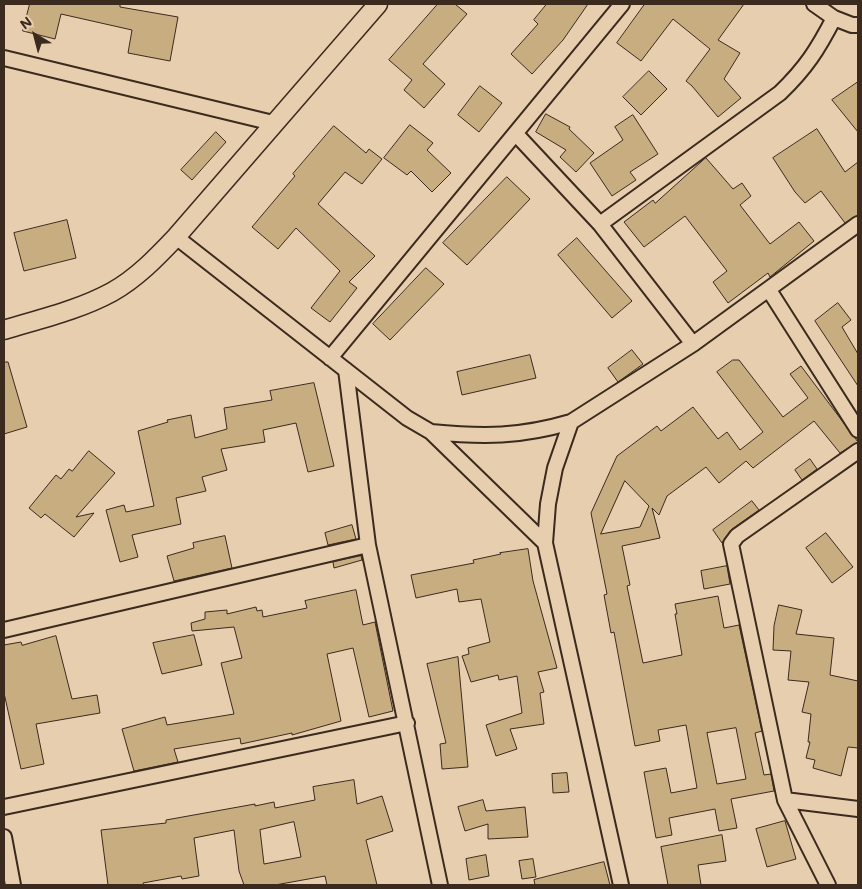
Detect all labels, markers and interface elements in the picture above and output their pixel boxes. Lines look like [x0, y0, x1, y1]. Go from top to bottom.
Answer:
north arrow [10, 10, 60, 60]
text: N [16, 12, 36, 33]

